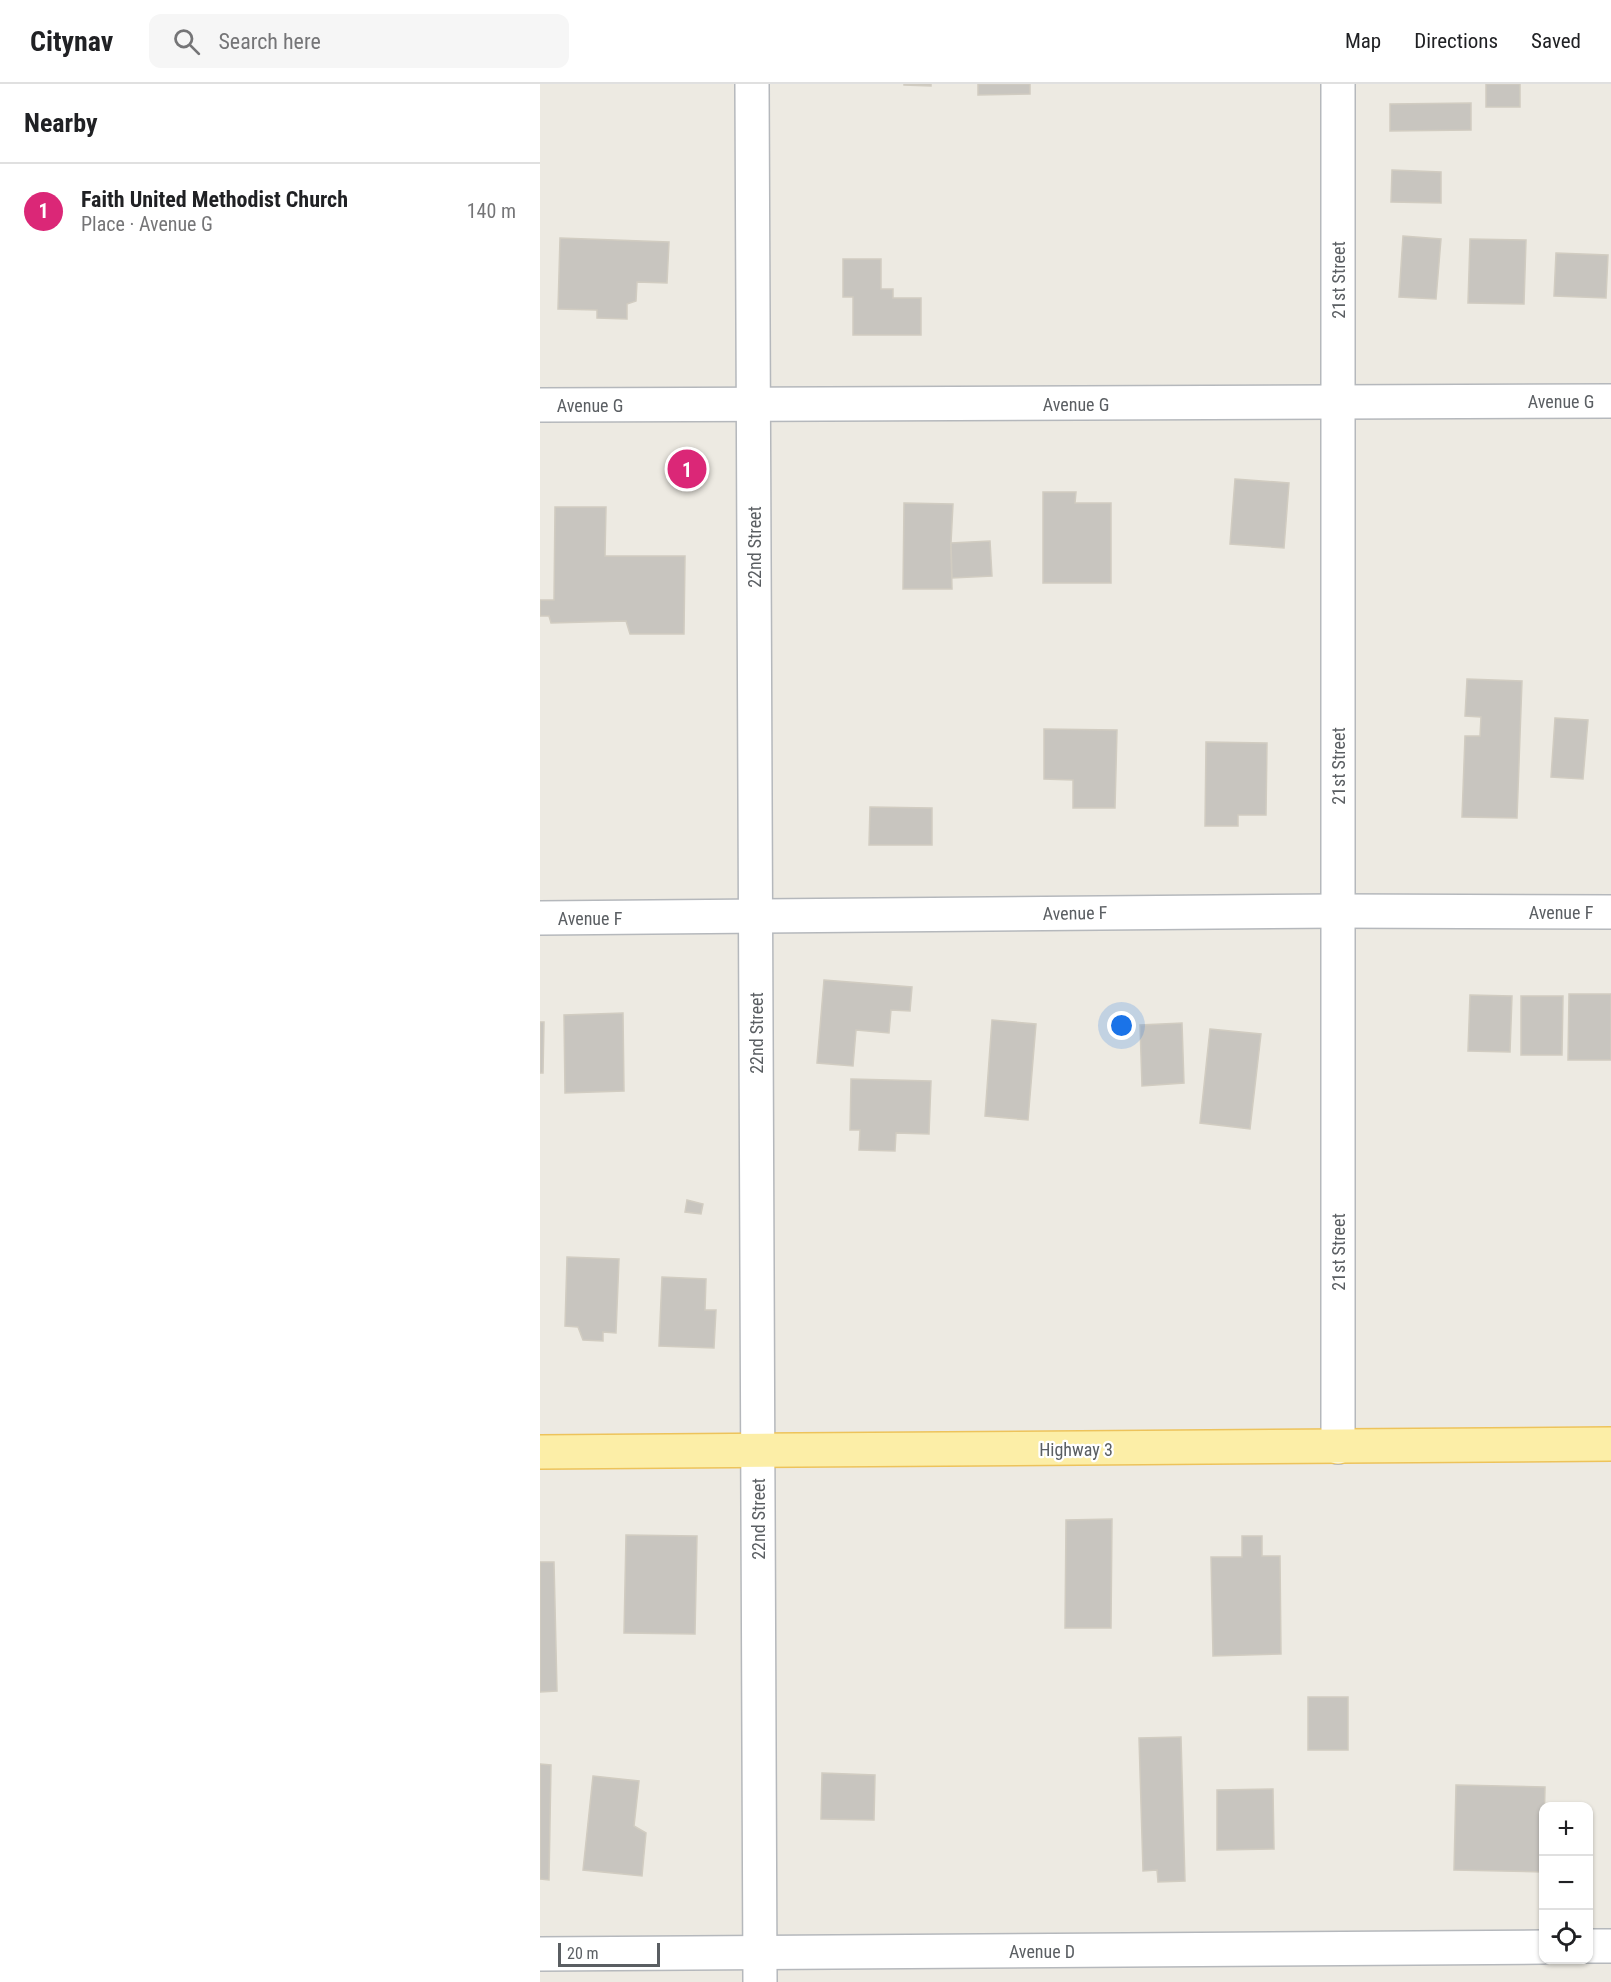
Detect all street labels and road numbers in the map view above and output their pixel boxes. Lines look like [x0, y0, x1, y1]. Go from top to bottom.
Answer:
street label: 21st Street [1328, 241, 1349, 319]
street label: Avenue G [1528, 391, 1594, 412]
street label: Avenue G [1043, 394, 1109, 415]
street label: Avenue G [557, 395, 623, 416]
street label: 22nd Street [744, 506, 765, 588]
street label: 21st Street [1328, 727, 1349, 805]
street label: Avenue F [1043, 902, 1108, 924]
street label: Avenue F [1529, 902, 1594, 923]
street label: Avenue F [558, 908, 623, 929]
street label: 22nd Street [746, 992, 767, 1074]
street label: 21st Street [1328, 1213, 1349, 1291]
street label: Highway 3 [1039, 1439, 1113, 1460]
street label: 22nd Street [748, 1478, 769, 1560]
street label: Avenue D [1009, 1941, 1075, 1962]

